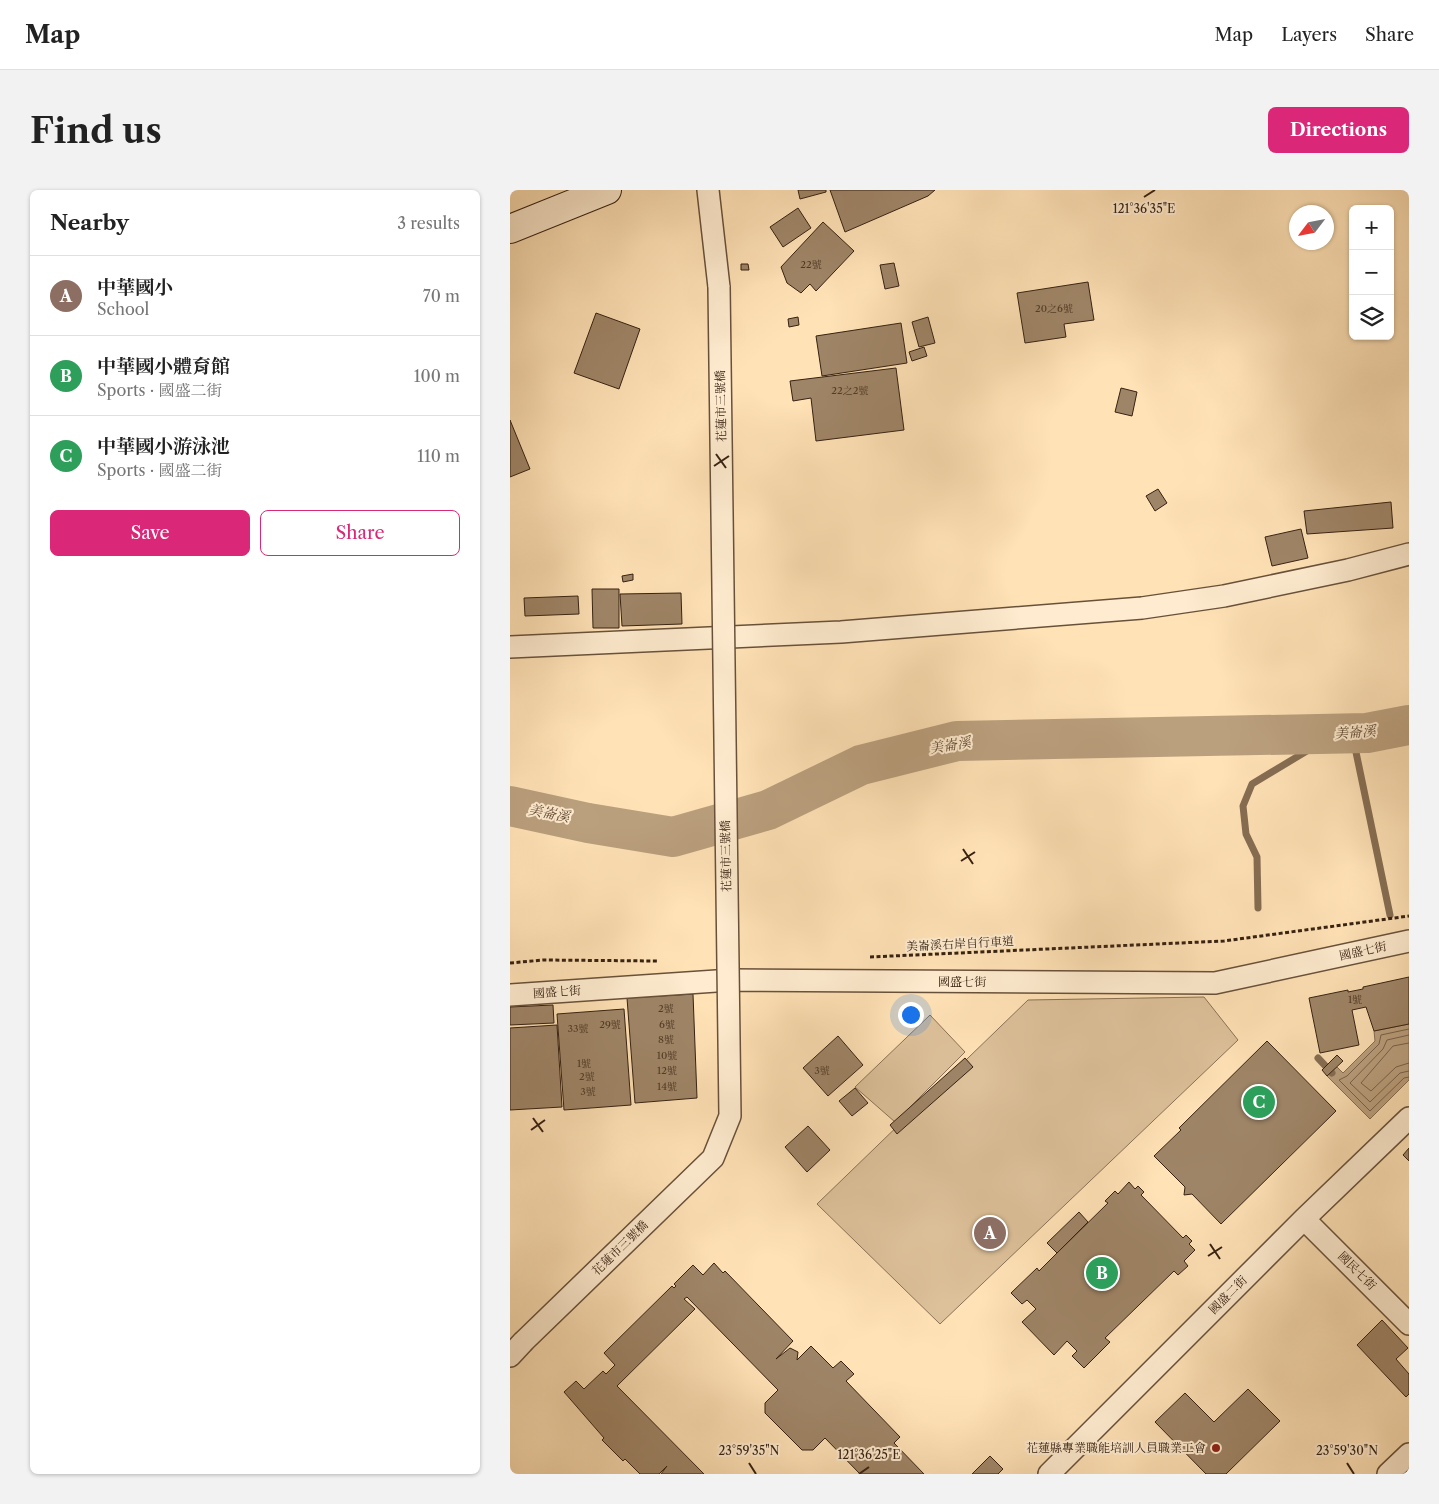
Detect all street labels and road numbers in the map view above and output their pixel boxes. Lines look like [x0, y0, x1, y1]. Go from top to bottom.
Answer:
street label: 花蓮市三號橋 [712, 370, 729, 442]
street label: 花蓮市三號橋 [717, 820, 734, 892]
street label: 美崙溪右岸自行車道 [906, 933, 1014, 954]
street label: 國盛七街 [1338, 938, 1389, 963]
street label: 國盛七街 [938, 974, 987, 989]
street label: 國盛七街 [532, 982, 582, 1001]
street label: 花蓮市三號橋 [589, 1217, 651, 1278]
street label: 國民七街 [1335, 1248, 1380, 1294]
street label: 國盛二街 [1205, 1272, 1251, 1317]

